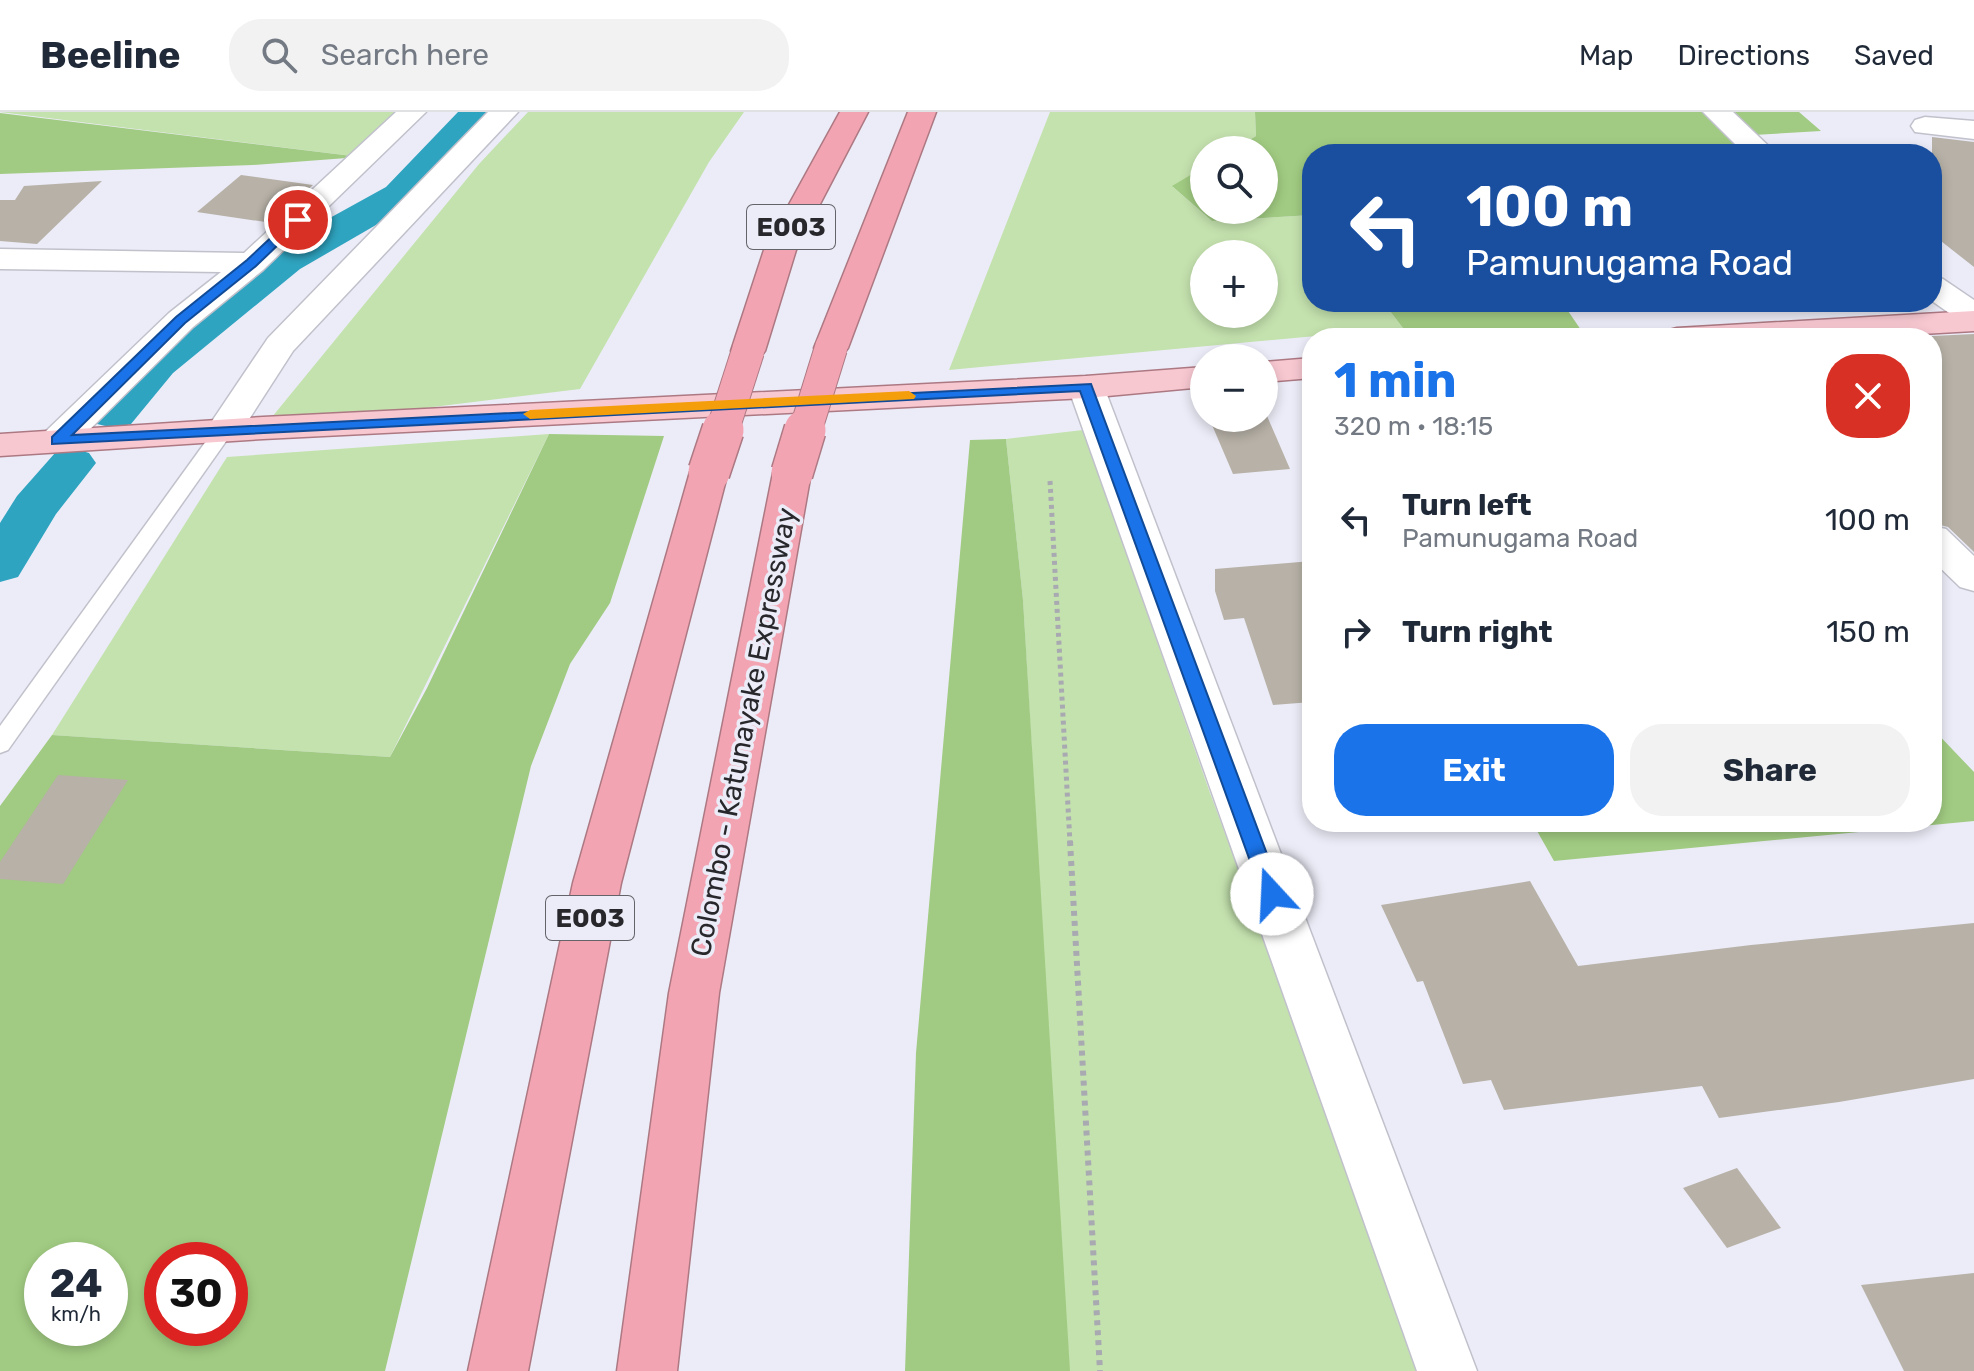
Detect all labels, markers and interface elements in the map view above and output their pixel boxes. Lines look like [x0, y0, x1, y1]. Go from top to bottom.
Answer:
search box [229, 19, 789, 91]
text: Beeline [40, 32, 181, 78]
icon: search [257, 33, 301, 77]
text: Search here [321, 37, 489, 73]
text: Map [1579, 39, 1633, 72]
text: Directions [1677, 39, 1810, 72]
text: Saved [1854, 39, 1934, 72]
map controls [1190, 136, 1278, 432]
button: search [1190, 136, 1278, 224]
text: 100 m [1466, 174, 1633, 240]
icon: left [1334, 176, 1438, 280]
pin [264, 186, 332, 254]
icon: arrive [276, 198, 320, 242]
road number: E003 [747, 205, 835, 249]
button: + [1190, 240, 1278, 328]
text: Pamunugama Road [1466, 241, 1793, 284]
button: − [1190, 344, 1278, 432]
text: 1 min [1334, 352, 1457, 409]
button: close [1826, 354, 1910, 438]
text: 320 m · 18:15 [1334, 411, 1493, 442]
text: Turn left [1402, 487, 1532, 523]
icon: left [1334, 498, 1378, 542]
text: 100 m [1825, 502, 1910, 538]
street label: Colombo - Katunayake Expressway [684, 505, 803, 959]
text: Pamunugama Road [1402, 523, 1638, 554]
icon: right [1334, 610, 1378, 654]
text: Turn right [1402, 614, 1553, 650]
text: 150 m [1826, 614, 1910, 650]
button: Exit [1334, 724, 1614, 816]
button: Share [1630, 724, 1910, 816]
position arrow [1230, 852, 1314, 936]
road number: E003 [546, 896, 634, 940]
speed limit sign: 30 [144, 1242, 248, 1346]
text: 24 [49, 1260, 103, 1307]
text: km/h [51, 1302, 101, 1326]

